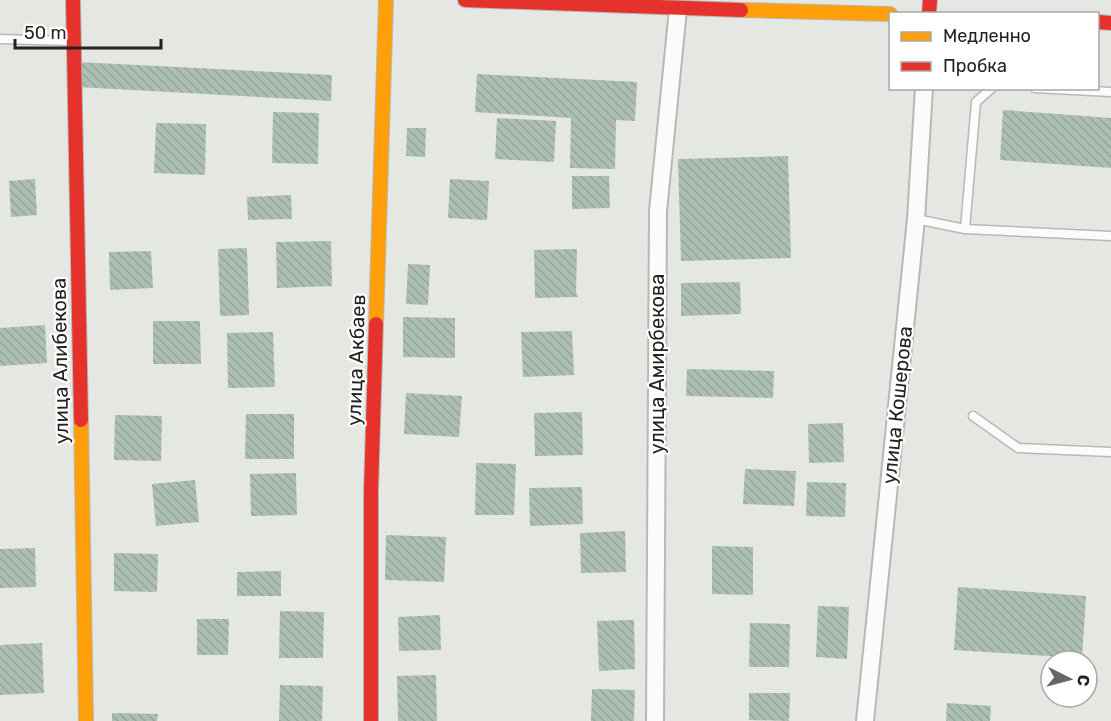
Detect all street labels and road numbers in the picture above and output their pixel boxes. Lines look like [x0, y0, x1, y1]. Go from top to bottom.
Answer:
street label: улица Амирбекова [645, 274, 669, 454]
street label: улица Алибекова [47, 278, 73, 444]
street label: улица Акбаев [342, 294, 370, 426]
street label: улица Кошерова [877, 325, 917, 485]

